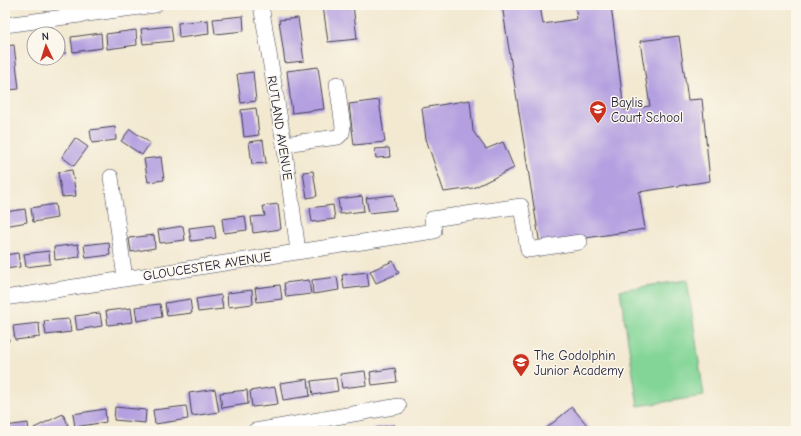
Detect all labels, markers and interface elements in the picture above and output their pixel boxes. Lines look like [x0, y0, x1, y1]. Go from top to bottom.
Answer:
north arrow [26, 26, 66, 66]
text: N [41, 30, 49, 43]
street label: RUTLAND AVENUE [264, 75, 296, 182]
place label: Baylis Court School [611, 95, 683, 125]
school or university icon: Baylis Court School [588, 99, 608, 124]
street label: GLOUCESTER AVENUE [142, 248, 272, 284]
place label: The Godolphin Junior Academy [534, 348, 624, 378]
school or university icon: The Godolphin Junior Academy [511, 352, 531, 377]

